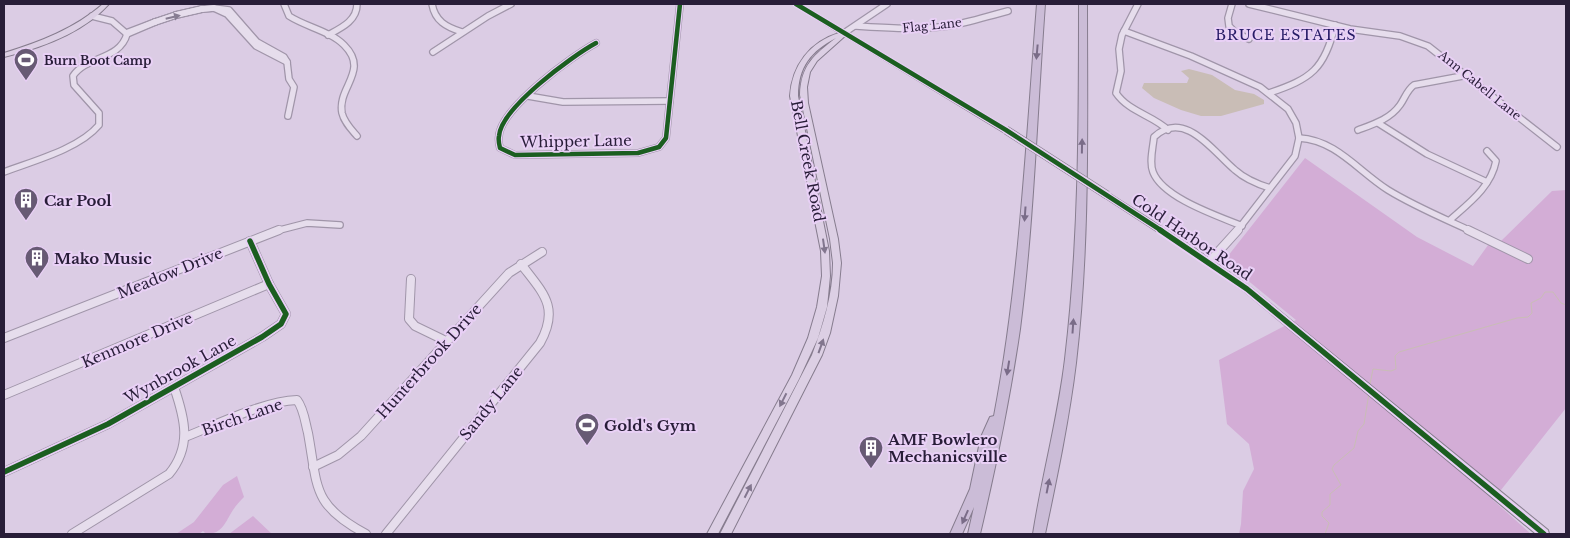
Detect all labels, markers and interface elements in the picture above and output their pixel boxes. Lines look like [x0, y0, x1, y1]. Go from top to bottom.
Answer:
one-way arrow [165, 13, 180, 21]
street label: Flag Lane [902, 14, 963, 36]
district label: BRUCE ESTATES [1215, 26, 1357, 44]
one-way arrow [1033, 45, 1041, 61]
street label: Ann Cabell Lane [1435, 46, 1524, 123]
sports icon: Burn Boot Camp [13, 47, 39, 81]
place label: Burn Boot Camp [44, 53, 151, 68]
street label: Bell Creek Road [787, 99, 829, 223]
street label: Whipper Lane [519, 131, 632, 151]
one-way arrow [1078, 138, 1086, 154]
building icon: Car Pool [13, 187, 39, 221]
street label: Cold Harbor Road [1128, 190, 1256, 284]
place label: Car Pool [44, 191, 112, 210]
one-way arrow [1020, 207, 1028, 223]
one-way arrow [820, 239, 828, 255]
street label: Meadow Drive [114, 243, 226, 303]
building icon: Mako Music [24, 245, 50, 279]
place label: Mako Music [54, 249, 152, 268]
street label: Hunterbrook Drive [372, 300, 486, 422]
street label: Kenmore Drive [79, 308, 195, 372]
one-way arrow [1070, 318, 1078, 334]
street label: Wynbrook Lane [120, 330, 239, 408]
one-way arrow [817, 338, 825, 353]
one-way arrow [1004, 360, 1012, 376]
street label: Sandy Lane [455, 362, 527, 444]
one-way arrow [779, 393, 787, 407]
street label: Birch Lane [199, 394, 285, 440]
sports icon: Gold's Gym [574, 412, 600, 446]
place label: Gold's Gym [604, 416, 696, 435]
place label: AMF Bowlero Mechanicsville [887, 430, 1007, 466]
building icon: AMF Bowlero Mechanicsville [858, 435, 884, 469]
one-way arrow [1045, 478, 1053, 494]
one-way arrow [744, 484, 752, 498]
one-way arrow [960, 510, 968, 524]

